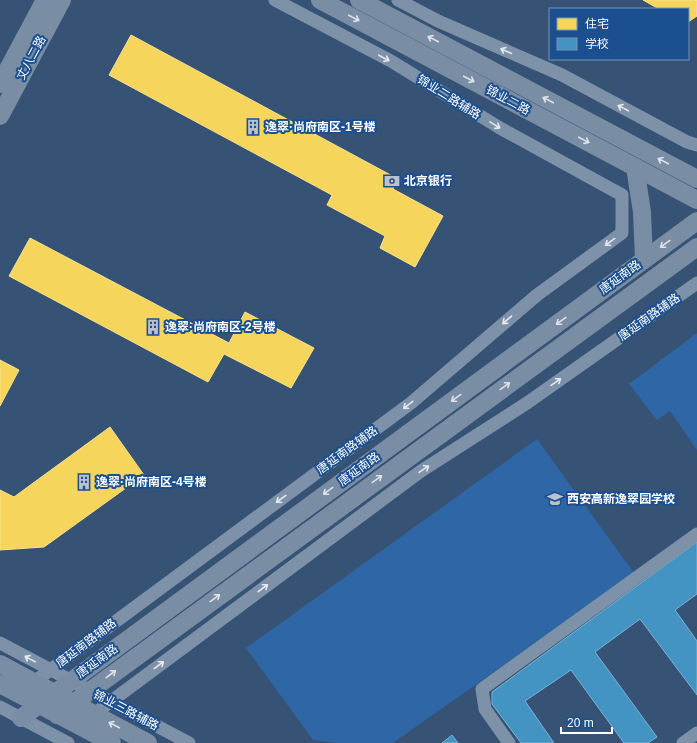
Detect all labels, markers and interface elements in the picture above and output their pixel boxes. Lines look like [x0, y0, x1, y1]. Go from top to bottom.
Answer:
legend [549, 8, 689, 60]
one-way arrow [348, 15, 360, 23]
text: 住宅 [585, 17, 609, 31]
street label: 丈八二路 [14, 34, 48, 82]
one-way arrow [427, 35, 439, 42]
text: 学校 [585, 37, 609, 51]
one-way arrow [501, 47, 513, 54]
one-way arrow [378, 54, 390, 62]
street label: 锦业二路辅路 [415, 72, 483, 122]
one-way arrow [463, 76, 475, 83]
street label: 锦业二路 [484, 83, 532, 117]
one-way arrow [542, 96, 554, 103]
one-way arrow [618, 104, 630, 111]
building icon: 逸翠·尚府南区-1号楼 [244, 118, 262, 136]
place label: 逸翠·尚府南区-1号楼 [265, 120, 376, 134]
one-way arrow [489, 121, 500, 129]
one-way arrow [578, 137, 590, 144]
one-way arrow [657, 156, 669, 164]
bank icon: 北京银行 [383, 172, 401, 190]
place label: 北京银行 [404, 174, 452, 188]
one-way arrow [605, 237, 616, 246]
one-way arrow [660, 240, 671, 248]
street label: 唐延南路 [596, 257, 644, 297]
street label: 唐延南路辅路 [615, 291, 683, 343]
one-way arrow [502, 316, 512, 325]
one-way arrow [555, 317, 566, 325]
building icon: 逸翠·尚府南区-2号楼 [144, 318, 162, 336]
place label: 逸翠·尚府南区-2号楼 [165, 320, 276, 334]
one-way arrow [551, 378, 562, 386]
one-way arrow [499, 382, 510, 391]
one-way arrow [450, 394, 461, 402]
one-way arrow [403, 400, 414, 409]
street label: 唐延南路辅路 [314, 423, 380, 477]
street label: 唐延南路 [335, 449, 383, 489]
one-way arrow [418, 465, 429, 473]
building icon: 逸翠·尚府南区-4号楼 [75, 473, 93, 491]
place label: 逸翠·尚府南区-4号楼 [96, 475, 207, 489]
one-way arrow [371, 475, 382, 484]
one-way arrow [323, 487, 334, 495]
school or university icon: 西安高新逸翠园学校 [546, 490, 564, 508]
place label: 西安高新逸翠园学校 [567, 492, 675, 506]
one-way arrow [276, 494, 287, 503]
one-way arrow [258, 584, 269, 592]
one-way arrow [210, 593, 221, 602]
street label: 唐延南路辅路 [53, 616, 119, 670]
street label: 唐延南路 [73, 641, 121, 681]
one-way arrow [25, 655, 37, 662]
one-way arrow [153, 661, 164, 669]
one-way arrow [105, 670, 116, 679]
street label: 锦业三路辅路 [91, 687, 161, 733]
scale bar [561, 709, 612, 735]
text: 20 m [567, 716, 594, 730]
one-way arrow [108, 720, 120, 728]

